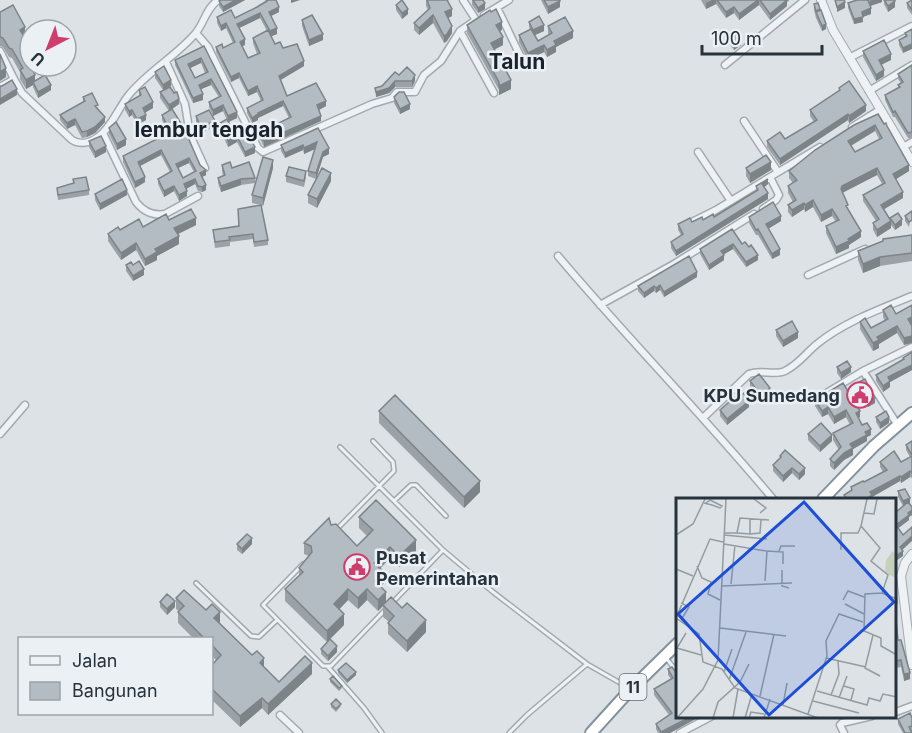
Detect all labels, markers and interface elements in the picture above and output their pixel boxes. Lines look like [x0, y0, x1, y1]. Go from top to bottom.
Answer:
north arrow [18, 18, 78, 78]
scale bar [702, 18, 822, 56]
text: 100 m [711, 28, 762, 49]
text: U [27, 48, 49, 70]
district label: Talun [489, 49, 545, 74]
district label: lembur tengah [135, 117, 283, 142]
public building icon: KPU Sumedang [845, 380, 875, 410]
place label: KPU Sumedang [703, 385, 840, 406]
inset map [676, 498, 897, 718]
place label: Pusat Pemerintahan [376, 547, 499, 589]
public building icon: Pusat Pemerintahan [342, 552, 372, 582]
legend [18, 637, 213, 715]
text: Jalan [72, 650, 117, 671]
road number: 11 [620, 674, 646, 700]
text: Bangunan [72, 680, 158, 701]

